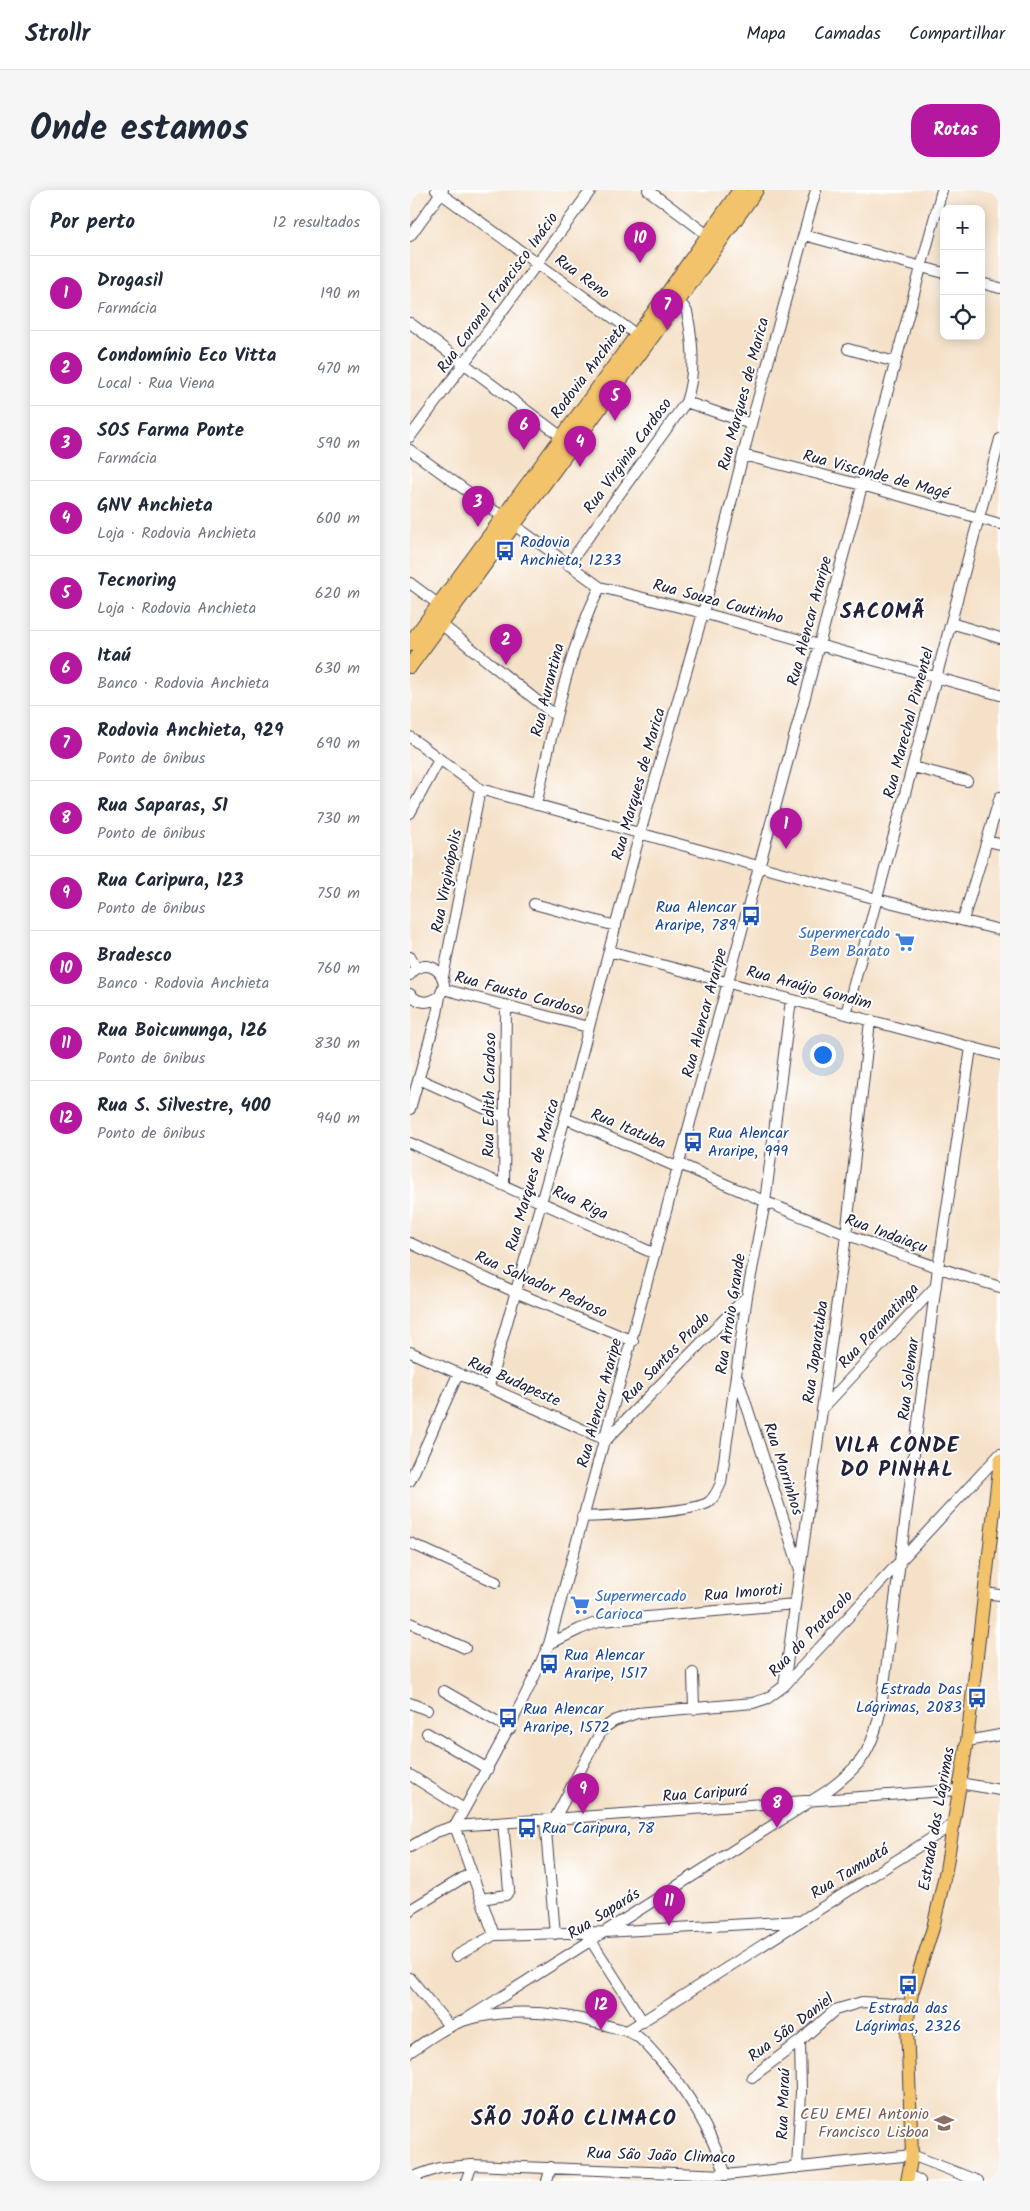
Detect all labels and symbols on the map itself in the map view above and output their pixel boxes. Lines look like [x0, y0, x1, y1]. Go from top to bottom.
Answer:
street label: Rua Coronel Francisco Inácio [431, 207, 565, 379]
pin: 10 [624, 222, 656, 263]
street label: Rua Reno [549, 248, 615, 306]
pin: 7 [651, 289, 683, 330]
street label: Rua Marques de Marica [712, 315, 776, 473]
street label: Rodovia Anchieta [544, 318, 634, 424]
pin: 5 [599, 380, 631, 421]
street label: Rua Virginia Cardoso [577, 393, 679, 519]
pin: 6 [508, 409, 540, 450]
pin: 4 [564, 426, 596, 467]
street label: Rua Visconde de Magé [800, 443, 953, 507]
pin: 3 [462, 486, 494, 527]
place label: Rodovia Anchieta, 1233 [520, 530, 621, 573]
bus stop icon: Rodovia Anchieta, 1233 [494, 540, 516, 562]
street label: Rua Alencar Araripe [781, 553, 839, 689]
street label: Rua Souza Coutinho [650, 573, 786, 631]
district label: SACOMÃ [840, 596, 926, 629]
pin: 2 [490, 624, 522, 665]
street label: Rua Aurantina [524, 641, 572, 739]
street label: Rua Marechal Pimentel [877, 645, 941, 801]
street label: Rua Marques de Marica [605, 705, 673, 863]
pin: 1 [770, 808, 802, 849]
street label: Rua Virginópolis [425, 827, 469, 935]
place label: Rua Alencar Araripe, 789 [655, 895, 738, 938]
bus stop icon: Rua Alencar Araripe, 789 [740, 905, 762, 927]
place label: Supermercado Bem Barato [799, 921, 890, 964]
supermarket icon: Supermercado Bem Barato [894, 931, 916, 953]
street label: Rua Alencar Araripe [676, 945, 734, 1081]
street label: Rua Araújo Gondim [743, 959, 875, 1017]
street label: Rua Fausto Cardoso [452, 965, 586, 1023]
street label: Rua Edith Cardoso [476, 1032, 504, 1158]
your location [810, 1042, 836, 1068]
street label: Rua Marques de Marica [499, 1096, 567, 1254]
street label: Rua Itatuba [587, 1102, 669, 1156]
place label: Rua Alencar Araripe, 999 [708, 1121, 790, 1164]
bus stop icon: Rua Alencar Araripe, 999 [682, 1131, 704, 1153]
street label: Rua Riga [548, 1179, 612, 1227]
street label: Rua Indaiaçu [841, 1208, 931, 1261]
street label: Rua Salvador Pedroso [471, 1245, 611, 1325]
street label: Rua Arroio Grande [709, 1252, 753, 1376]
street label: Rua Paranatinga [832, 1277, 926, 1375]
street label: Rua Japaratuba [796, 1299, 836, 1405]
street label: Rua Santos Prado [616, 1307, 716, 1409]
street label: Rua Solemar [892, 1334, 927, 1422]
street label: Rua Alencar Araripe [571, 1335, 629, 1471]
street label: Rua Budapeste [464, 1350, 564, 1414]
street label: Rua Morrinhos [756, 1419, 810, 1519]
district label: VILA CONDE DO PINHAL [834, 1430, 960, 1487]
street label: Rua Imoroti [703, 1577, 784, 1609]
place label: Supermercado Carioca [595, 1584, 686, 1627]
street label: Rua do Protocolo [763, 1585, 859, 1683]
supermarket icon: Supermercado Carioca [569, 1594, 591, 1616]
place label: Rua Alencar Araripe, 1517 [564, 1643, 647, 1686]
bus stop icon: Rua Alencar Araripe, 1517 [538, 1653, 560, 1675]
place label: Estrada Das Lágrimas, 2083 [856, 1677, 962, 1720]
bus stop icon: Estrada Das Lágrimas, 2083 [966, 1687, 988, 1709]
place label: Rua Alencar Araripe, 1572 [523, 1697, 610, 1740]
bus stop icon: Rua Alencar Araripe, 1572 [497, 1707, 519, 1729]
street label: Estrada das Lágrimas [912, 1745, 962, 1893]
pin: 9 [567, 1773, 599, 1814]
street label: Rua Caripurá [662, 1778, 750, 1809]
pin: 8 [761, 1787, 793, 1828]
place label: Rua Caripura, 78 [542, 1816, 655, 1841]
bus stop icon: Rua Caripura, 78 [516, 1817, 538, 1839]
street label: Rua Tamuatá [806, 1837, 895, 1906]
street label: Rua Saparás [563, 1882, 645, 1946]
pin: 11 [653, 1885, 685, 1926]
bus stop icon: Estrada das Lágrimas, 2326 [897, 1974, 919, 1996]
street label: Rua São Daniel [743, 1987, 839, 2069]
pin: 12 [585, 1989, 617, 2030]
place label: Estrada das Lágrimas, 2326 [855, 1996, 961, 2039]
street label: Rua Maraú [770, 2067, 798, 2140]
place label: CEU EMEI Antonio Francisco Lisboa [800, 2102, 929, 2145]
district label: SÃO JOÃO CLIMACO [471, 2103, 677, 2136]
school or university icon: CEU EMEI Antonio Francisco Lisboa [933, 2112, 955, 2134]
street label: Rua São João Climaco [586, 2141, 736, 2171]

